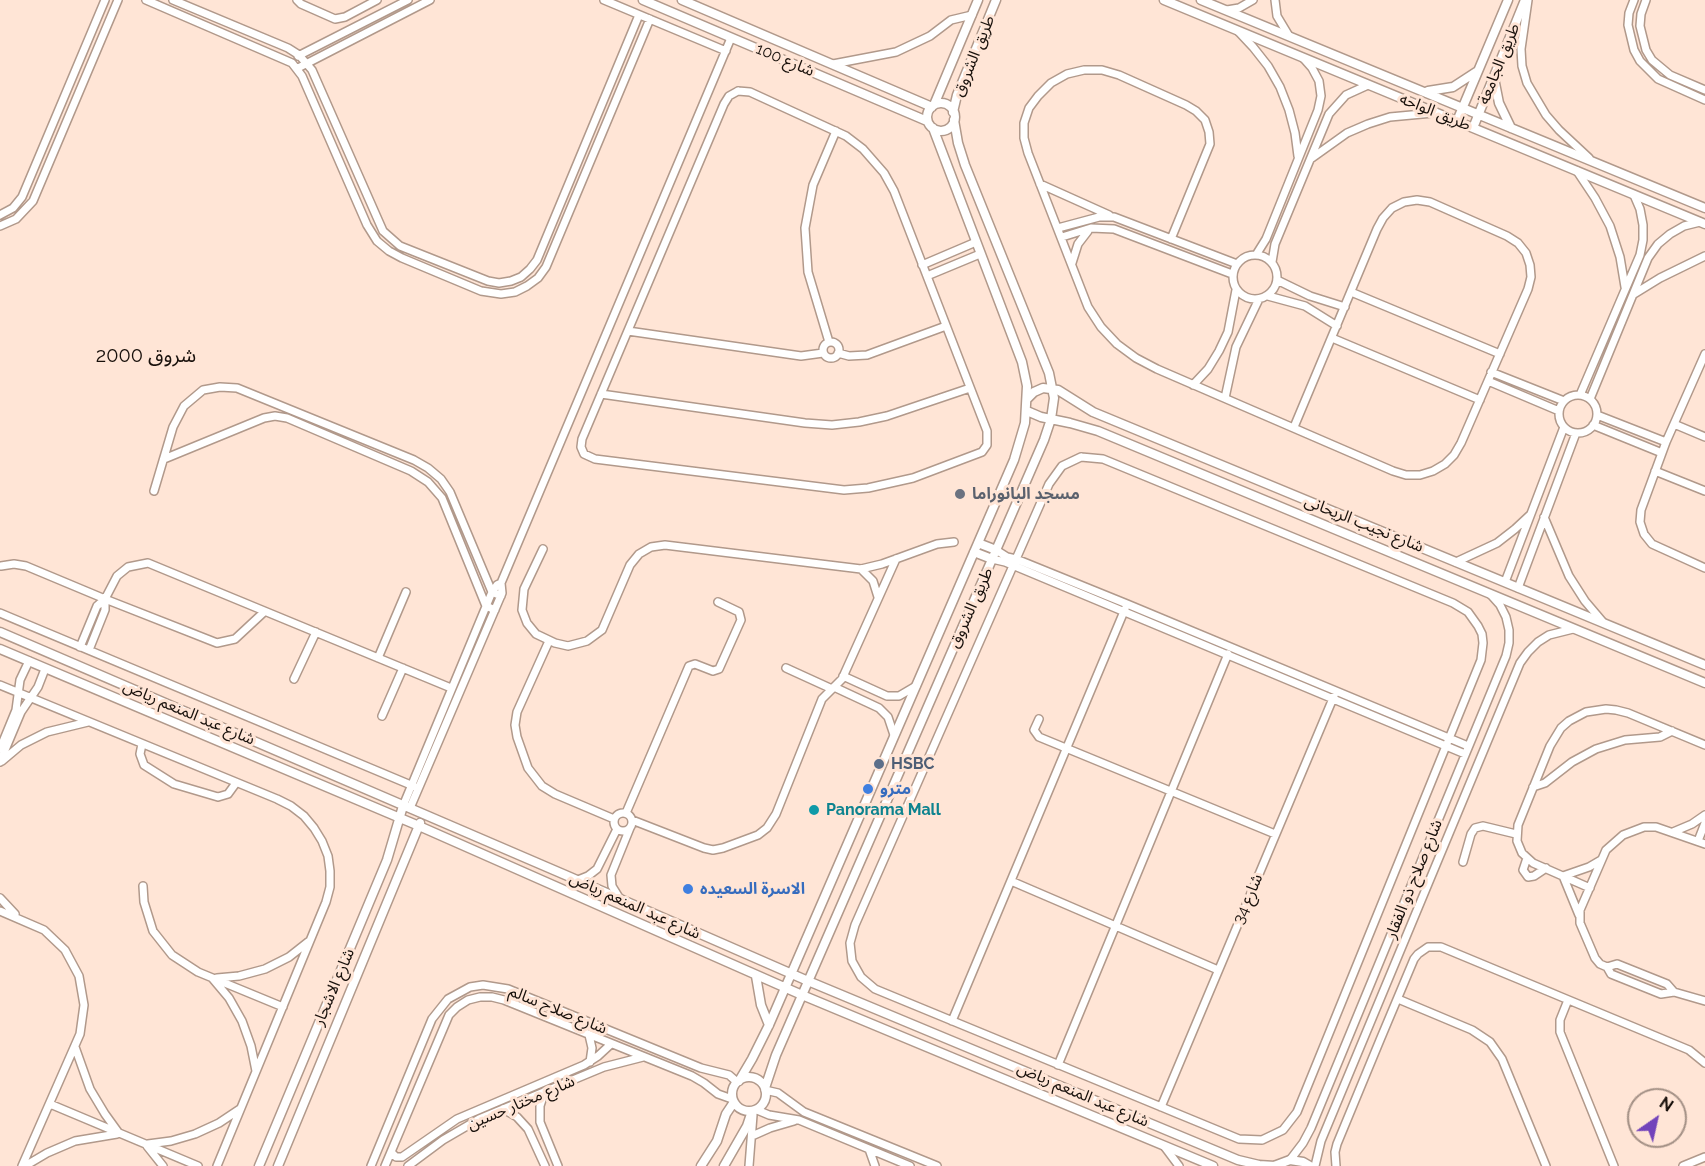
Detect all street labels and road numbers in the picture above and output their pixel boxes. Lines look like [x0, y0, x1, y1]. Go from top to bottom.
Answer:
street label: طريق الشروق [949, 13, 999, 99]
street label: طريق الجامعة [1474, 21, 1524, 107]
street label: شارع 100 [753, 39, 817, 81]
street label: طريق الواحه [1397, 89, 1473, 135]
street label: شارع نجيب الريحانى [1302, 491, 1426, 557]
street label: طريق الشروق [945, 565, 997, 651]
street label: شارع عبد المنعم رياض [120, 677, 258, 749]
street label: شارع صلاح ذو الفقار [1381, 817, 1447, 941]
street label: شارع عبد المنعم رياض [567, 869, 703, 943]
street label: شارع 34 [1229, 871, 1267, 927]
street label: شارع الاشجار [309, 946, 359, 1028]
street label: شارع صلاح سالم [506, 982, 610, 1038]
street label: شارع عبد المنعم رياض [1014, 1059, 1152, 1131]
street label: شارع مختار حسين [464, 1072, 578, 1134]

